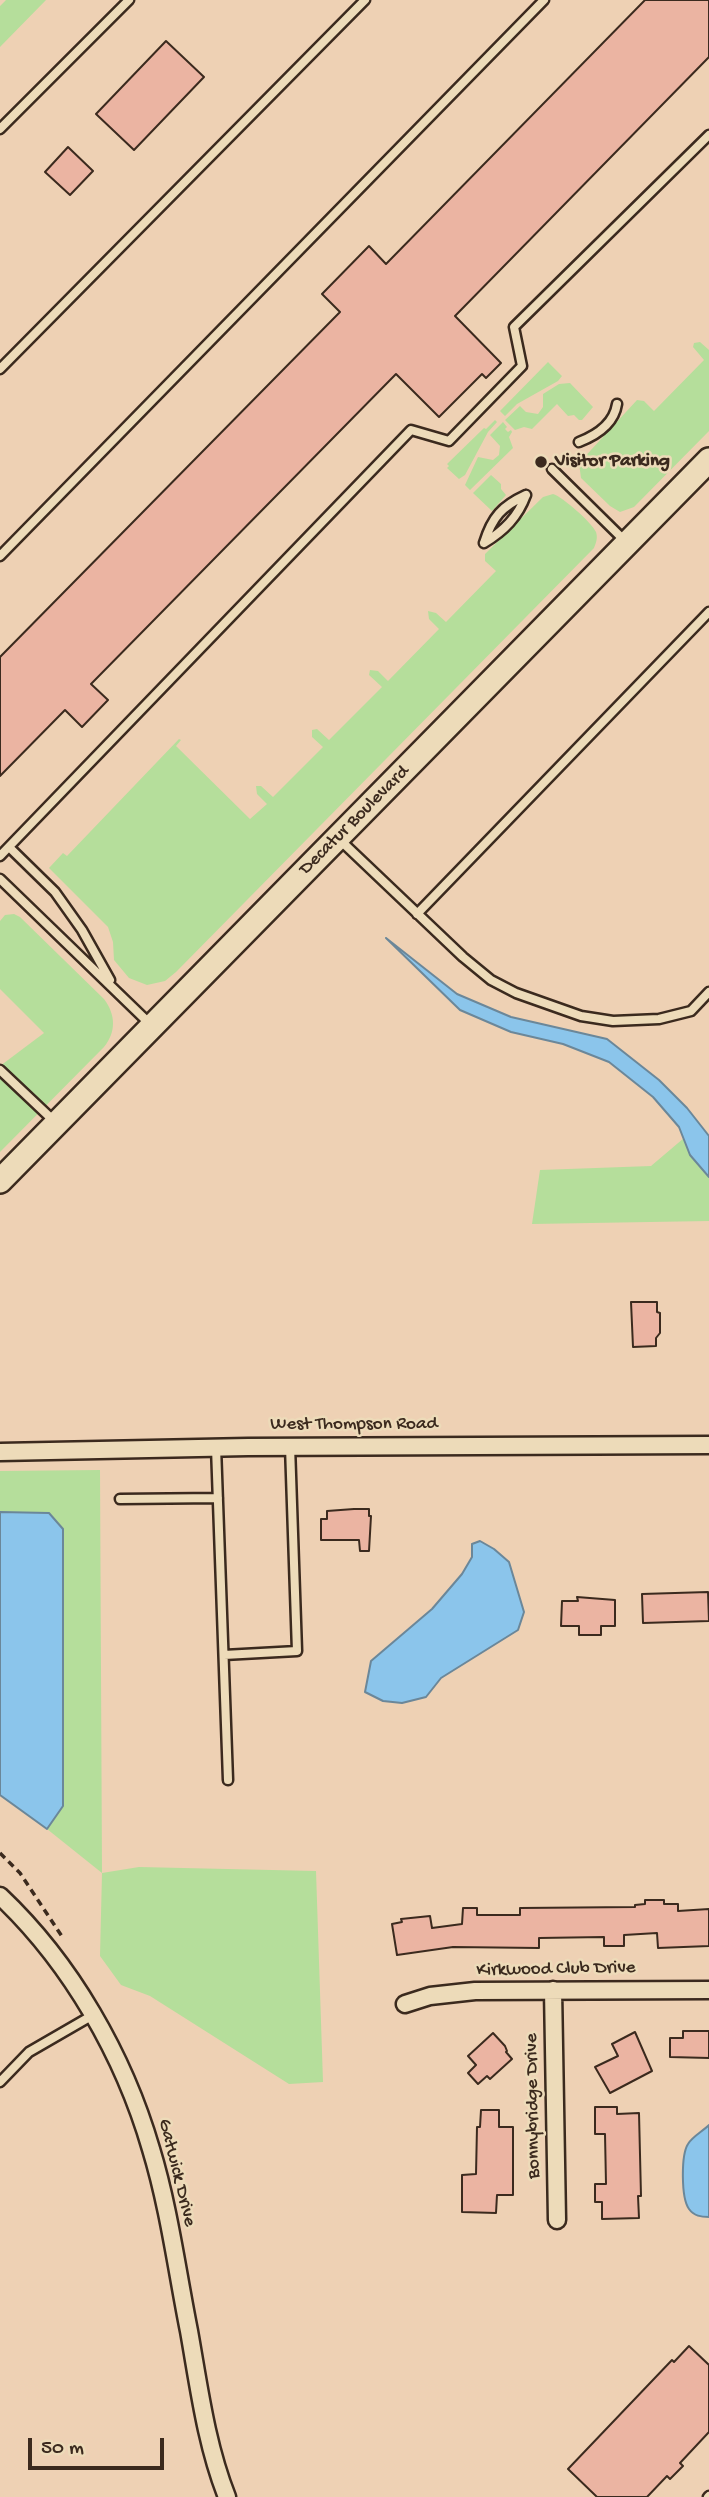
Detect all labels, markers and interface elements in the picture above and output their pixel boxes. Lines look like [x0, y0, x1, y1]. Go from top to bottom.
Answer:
place label: Visitor Parking [555, 451, 670, 473]
marker: Visitor Parking [533, 454, 549, 470]
street label: Decatur Boulevard [295, 761, 415, 881]
street label: West Thompson Road [270, 1414, 438, 1436]
street label: Kirkwood Club Drive [476, 1957, 636, 1983]
street label: Bonnybridge Drive [521, 2033, 547, 2179]
street label: Gatwick Drive [152, 2117, 200, 2229]
scale bar [32, 2424, 168, 2468]
text: 50 m [41, 2437, 84, 2462]

